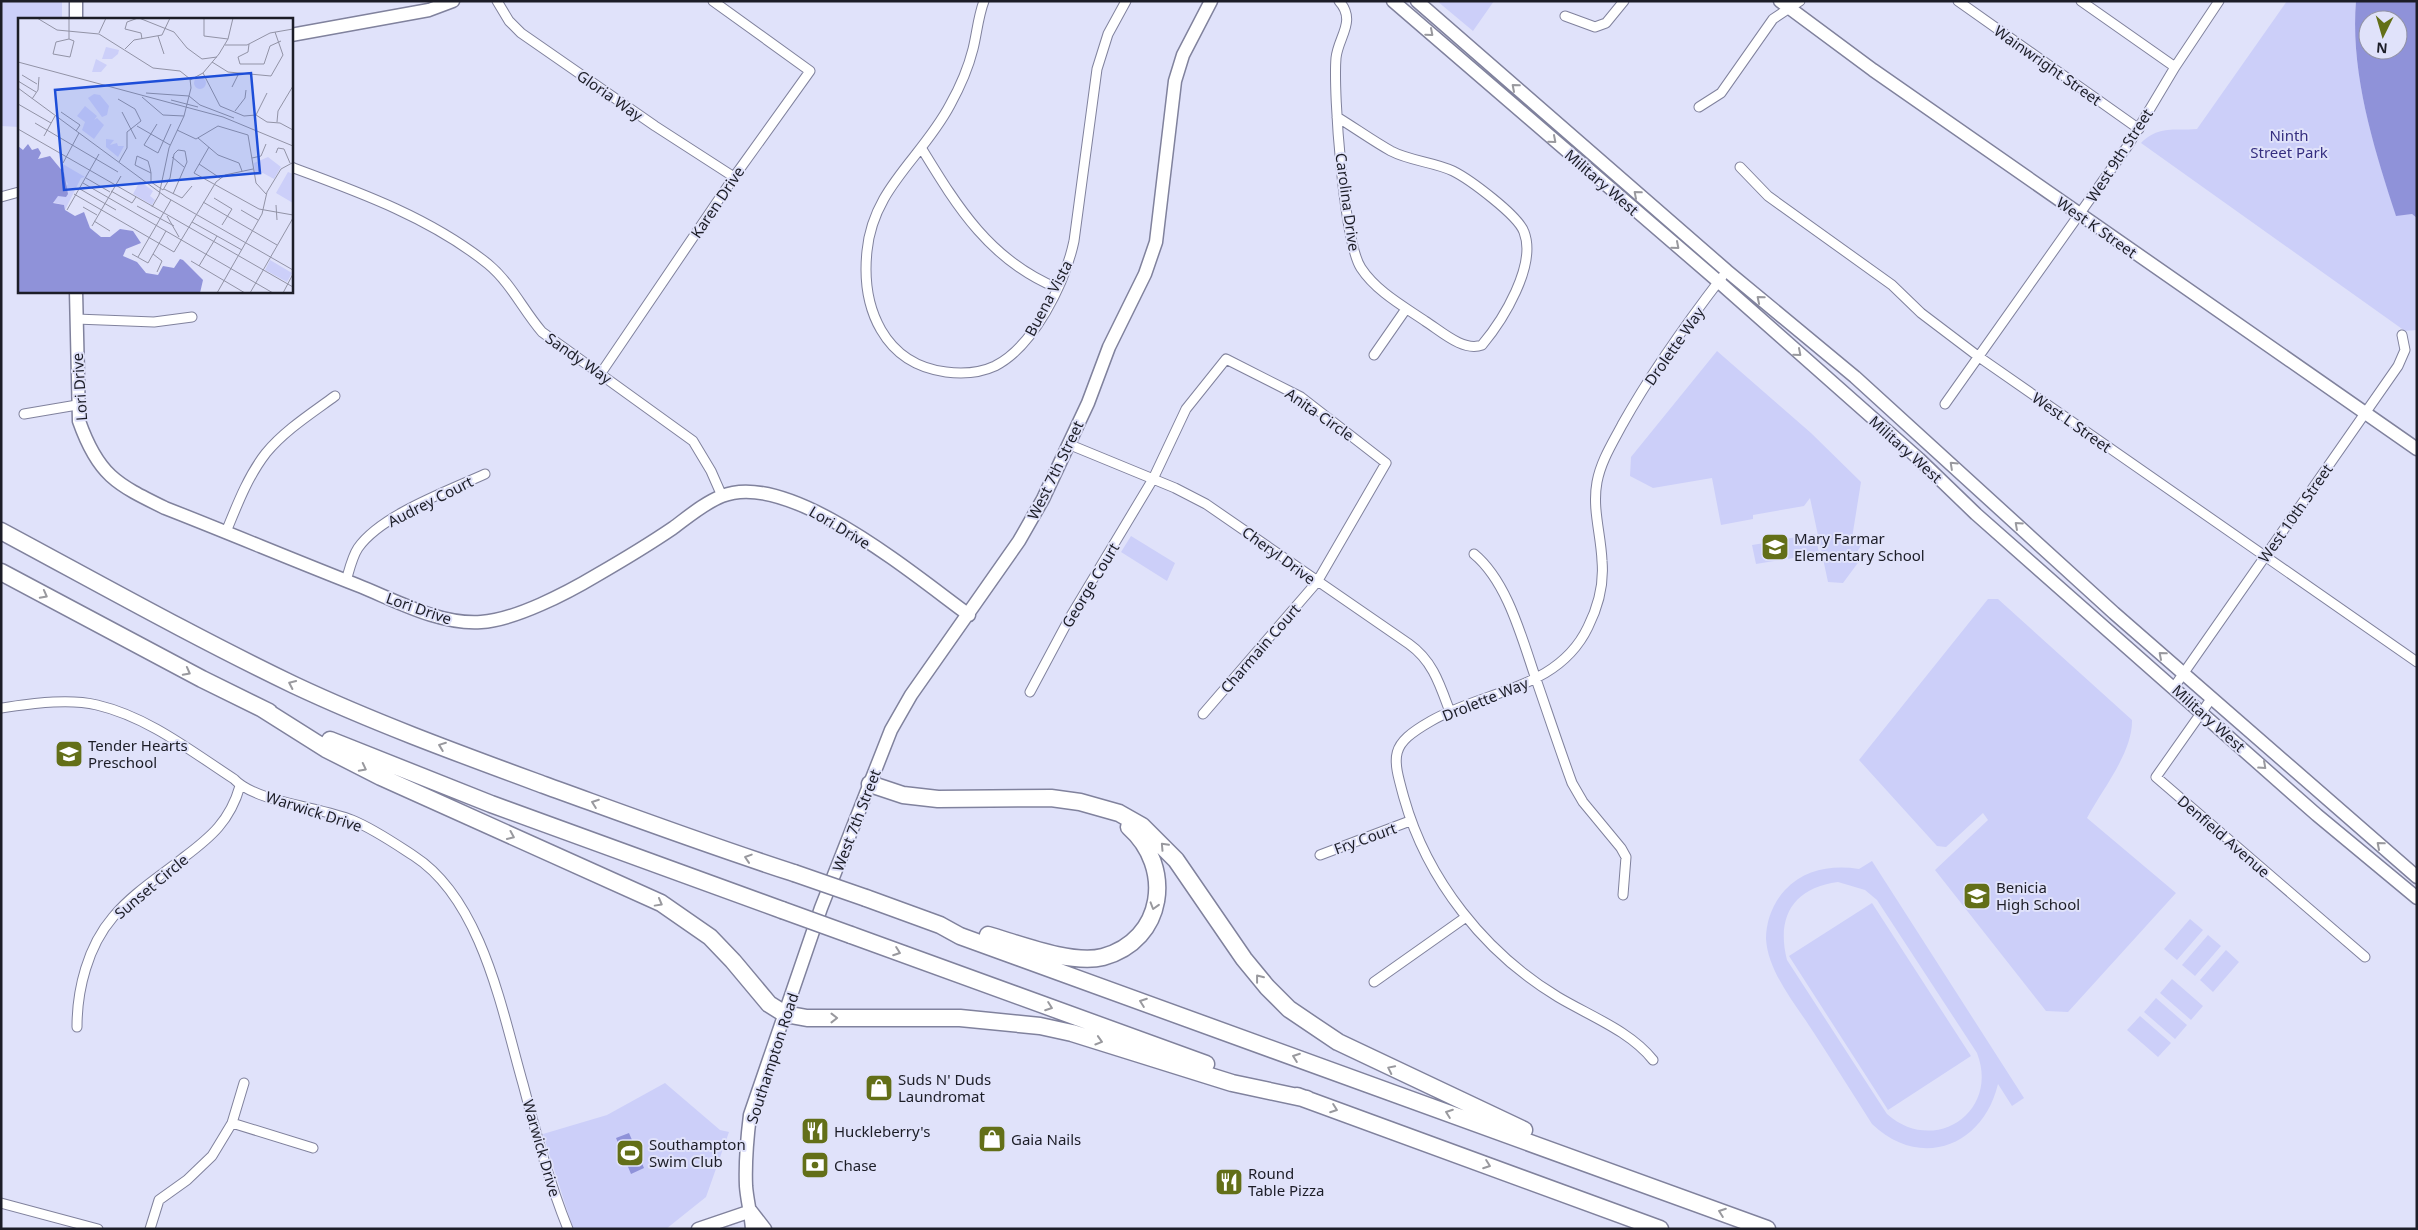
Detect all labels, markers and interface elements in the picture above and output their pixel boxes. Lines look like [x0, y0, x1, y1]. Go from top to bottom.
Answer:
north arrow [2358, 10, 2408, 60]
inset map [18, 18, 292, 292]
street label: Wainwright Street [1990, 20, 2106, 110]
one-way arrow [1424, 27, 1433, 36]
text: N [2375, 38, 2388, 58]
street label: Gloria Way [573, 65, 647, 125]
one-way arrow [1511, 84, 1520, 93]
street label: West 9th Street [2081, 104, 2157, 206]
park label: Ninth Street Park [2250, 125, 2328, 162]
one-way arrow [1547, 134, 1556, 143]
street label: Military West [1561, 144, 1644, 220]
street label: Carolina Drive [1331, 151, 1365, 253]
street label: Karen Drive [686, 162, 748, 242]
one-way arrow [1634, 190, 1643, 199]
street label: West K Street [2053, 192, 2142, 262]
one-way arrow [1670, 240, 1679, 248]
street label: Buena Vista [1020, 257, 1076, 339]
one-way arrow [1757, 296, 1766, 305]
street label: Drolette Way [1640, 303, 1709, 389]
street label: Sandy Way [542, 328, 616, 388]
one-way arrow [1793, 347, 1802, 356]
street label: Lori Drive [67, 352, 91, 422]
street label: Anita Circle [1282, 383, 1358, 445]
street label: West L Street [2028, 387, 2116, 457]
street label: Military West [1865, 411, 1947, 487]
street label: West 7th Street [1022, 417, 1088, 523]
street label: West 10th Street [2253, 459, 2337, 566]
one-way arrow [1949, 462, 1958, 471]
street label: Audrey Court [384, 471, 477, 531]
street label: Lori Drive [806, 501, 874, 553]
street label: Cheryl Drive [1238, 522, 1320, 588]
one-way arrow [2014, 522, 2023, 531]
place label: Mary Farmar Elementary School [1794, 528, 1925, 565]
school or university icon: Mary Farmar Elementary School [1760, 532, 1790, 562]
street label: George Court [1057, 538, 1123, 631]
street label: Lori Drive [384, 587, 454, 629]
one-way arrow [39, 589, 48, 599]
street label: Charmain Court [1216, 599, 1305, 697]
one-way arrow [2158, 652, 2167, 661]
one-way arrow [182, 665, 191, 675]
street label: Drolette Way [1439, 673, 1531, 725]
one-way arrow [289, 680, 298, 690]
street label: Military West [2168, 680, 2250, 756]
place label: Tender Hearts Preschool [88, 735, 188, 772]
school or university icon: Tender Hearts Preschool [54, 739, 84, 769]
one-way arrow [439, 742, 447, 752]
one-way arrow [2258, 760, 2267, 769]
one-way arrow [358, 762, 367, 772]
street label: West 7th Street [827, 766, 885, 874]
street label: Warwick Drive [263, 786, 365, 836]
street label: Denfield Avenue [2174, 790, 2274, 882]
one-way arrow [591, 799, 599, 809]
street label: Fry Court [1331, 817, 1399, 859]
one-way arrow [506, 830, 515, 841]
one-way arrow [2377, 842, 2386, 851]
one-way arrow [1161, 843, 1170, 852]
street label: Sunset Circle [110, 849, 192, 923]
one-way arrow [744, 854, 752, 864]
place label: Benicia High School [1996, 877, 2080, 914]
school or university icon: Benicia High School [1962, 881, 1992, 911]
one-way arrow [654, 897, 663, 907]
one-way arrow [1150, 901, 1160, 909]
one-way arrow [892, 946, 900, 956]
one-way arrow [1255, 974, 1264, 983]
street label: Southampton Road [741, 990, 803, 1126]
one-way arrow [1139, 998, 1148, 1008]
one-way arrow [1045, 1001, 1053, 1011]
one-way arrow [830, 1013, 838, 1023]
one-way arrow [1094, 1035, 1102, 1045]
one-way arrow [1292, 1053, 1301, 1063]
one-way arrow [1388, 1065, 1397, 1075]
place label: Suds N' Duds Laundromat [898, 1069, 991, 1106]
shop icon: Suds N' Duds Laundromat [864, 1073, 894, 1103]
street label: Warwick Drive [519, 1097, 565, 1199]
one-way arrow [1329, 1103, 1338, 1113]
one-way arrow [1445, 1109, 1454, 1119]
restaurant icon: Huckleberry's [800, 1116, 830, 1146]
place label: Huckleberry's [834, 1121, 930, 1141]
shop icon: Gaia Nails [977, 1124, 1007, 1154]
place label: Gaia Nails [1011, 1129, 1081, 1149]
place label: Southampton Swim Club [649, 1134, 746, 1171]
sports icon: Southampton Swim Club [615, 1138, 645, 1168]
bank icon: Chase [800, 1150, 830, 1180]
place label: Chase [834, 1155, 877, 1175]
one-way arrow [1482, 1159, 1490, 1169]
place label: Round Table Pizza [1248, 1163, 1324, 1200]
restaurant icon: Round Table Pizza [1214, 1167, 1244, 1197]
one-way arrow [1718, 1208, 1726, 1218]

